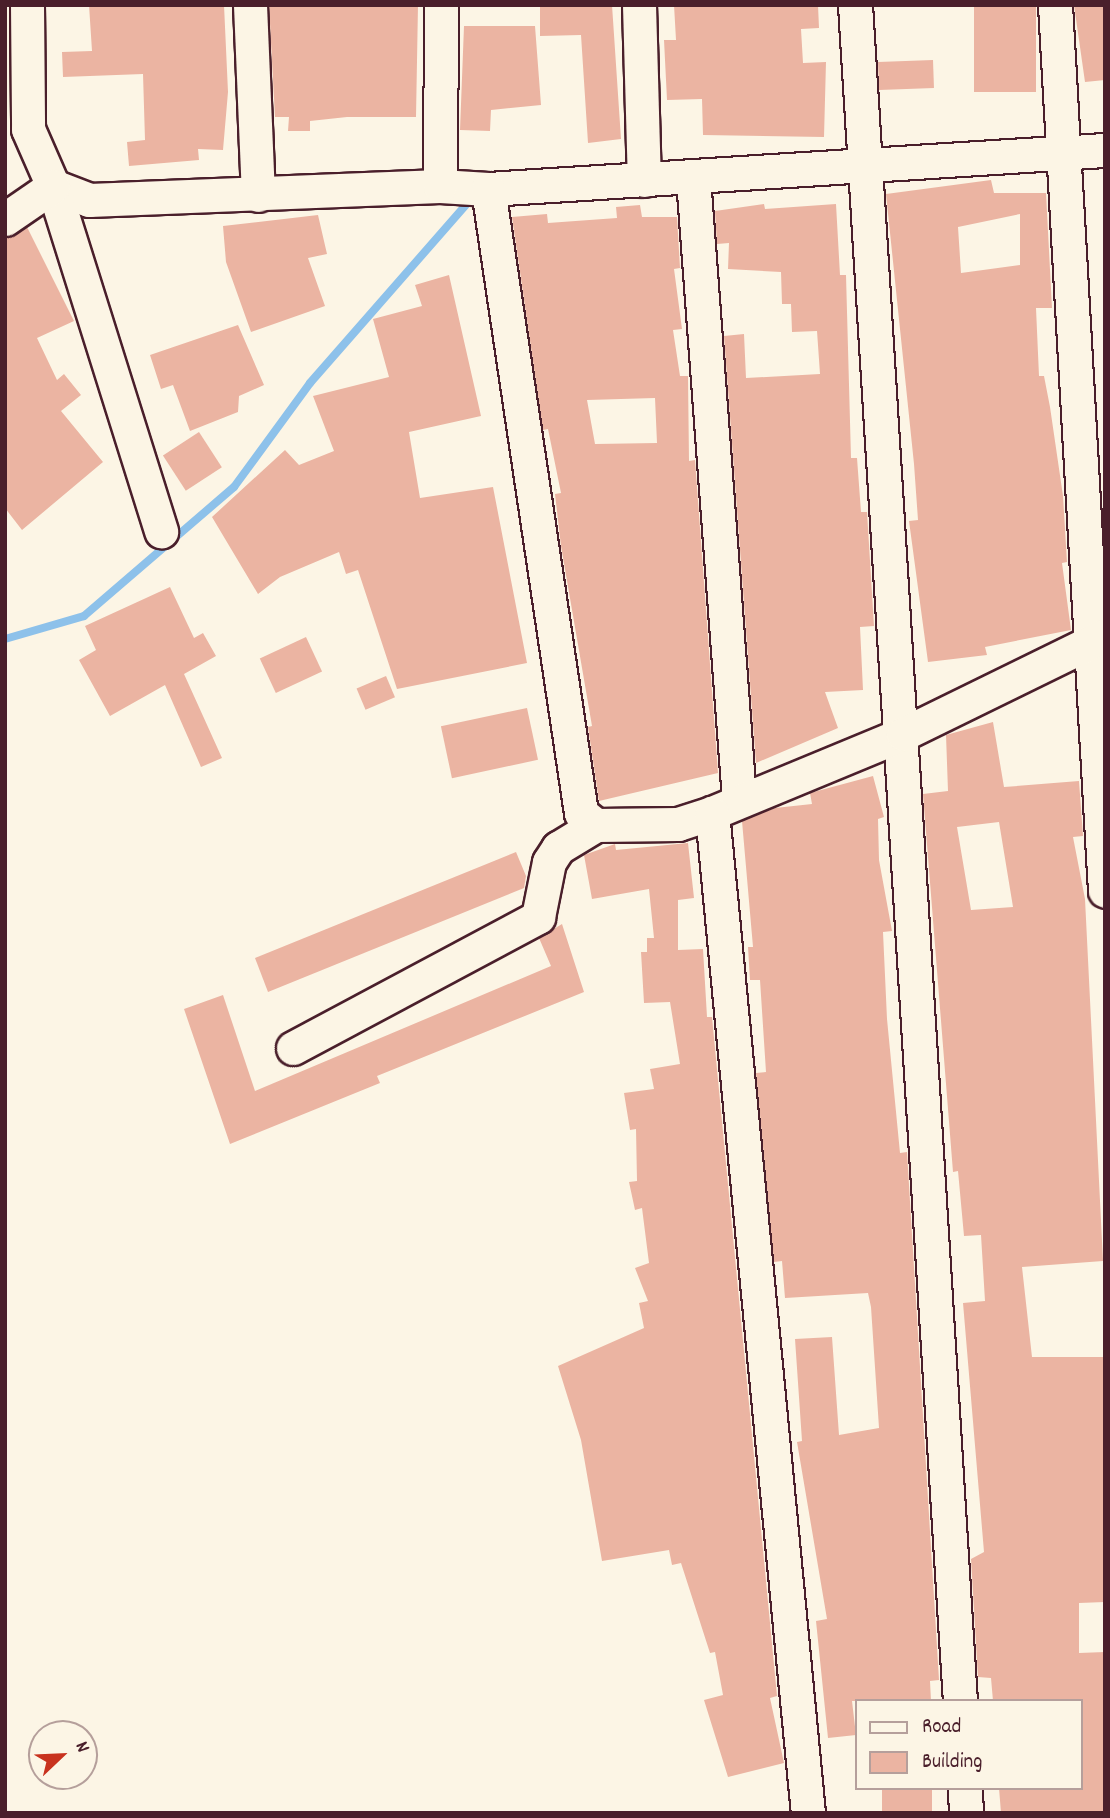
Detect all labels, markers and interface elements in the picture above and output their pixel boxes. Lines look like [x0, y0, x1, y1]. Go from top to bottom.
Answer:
legend [855, 1699, 1082, 1790]
text: Road [922, 1713, 961, 1743]
north arrow [28, 1720, 98, 1790]
text: N [67, 1738, 95, 1757]
text: Building [922, 1748, 982, 1778]

